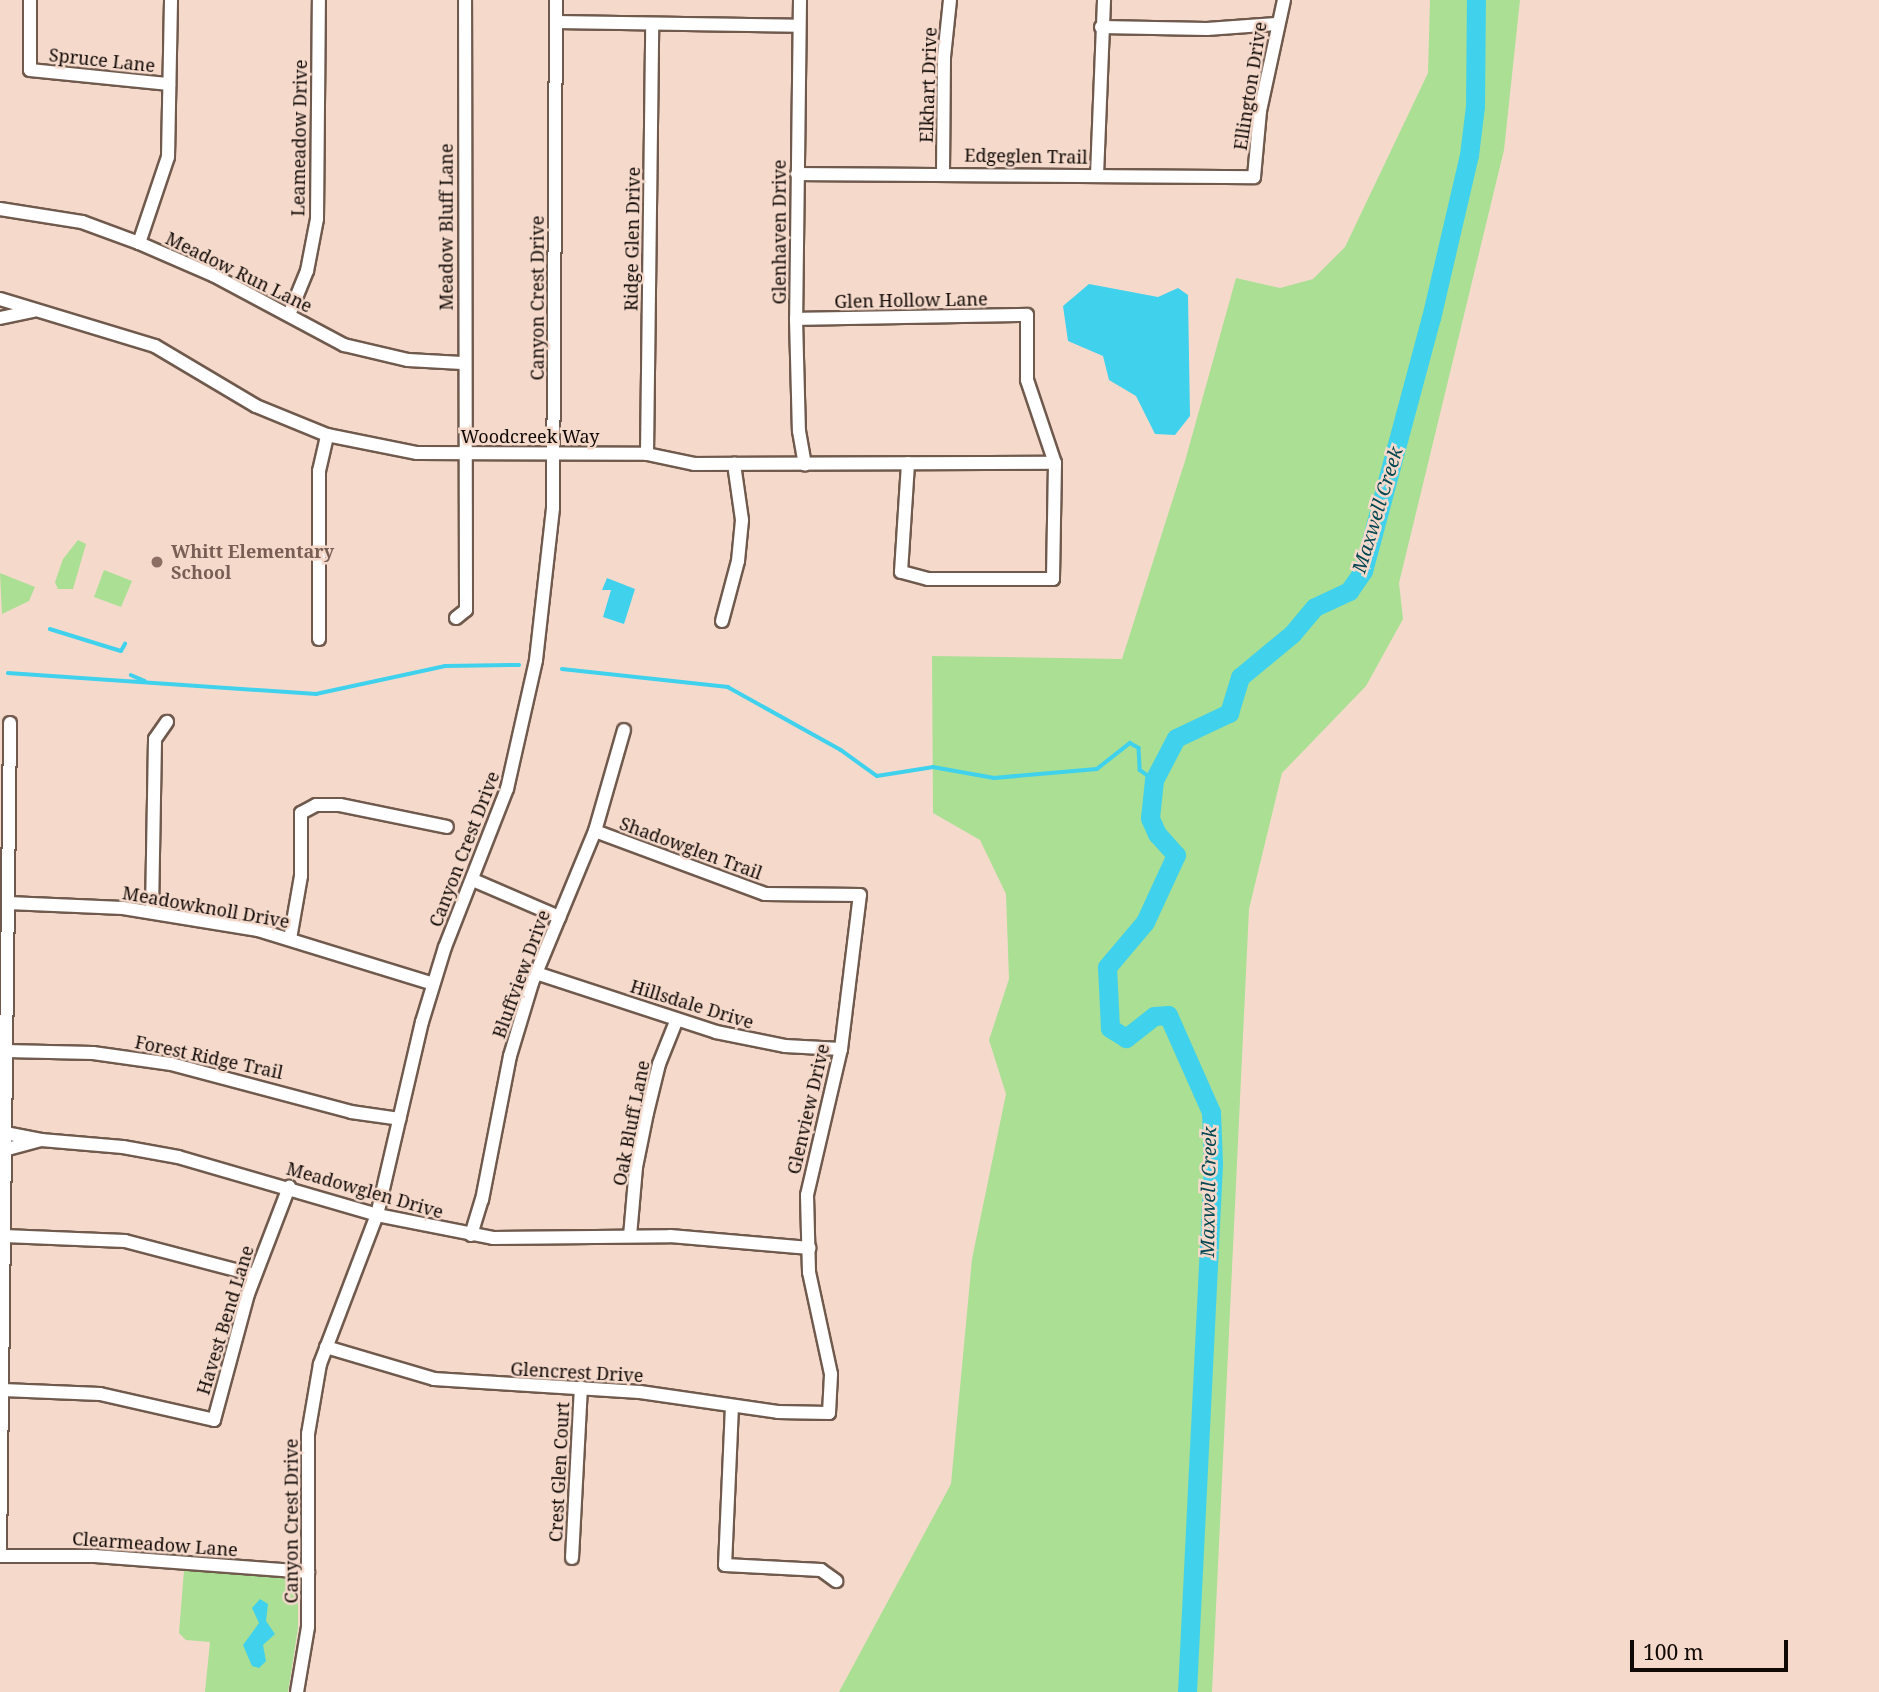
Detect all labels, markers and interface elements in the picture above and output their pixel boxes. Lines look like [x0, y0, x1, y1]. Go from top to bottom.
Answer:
street label: Ellington Drive [1229, 20, 1271, 152]
street label: Elkhart Drive [915, 27, 941, 143]
street label: Spruce Lane [48, 44, 156, 76]
street label: Leameadow Drive [287, 59, 311, 217]
street label: Meadow Bluff Lane [435, 143, 457, 311]
street label: Edgeglen Trail [964, 144, 1088, 168]
street label: Glenhaven Drive [768, 160, 790, 304]
street label: Ridge Glen Drive [620, 167, 644, 311]
street label: Canyon Crest Drive [526, 216, 548, 380]
street label: Meadow Run Lane [162, 227, 316, 317]
street label: Glen Hollow Lane [834, 288, 988, 312]
street label: Woodcreek Way [461, 425, 599, 447]
water label: Maxwell Creek [1348, 444, 1408, 576]
place label: Whitt Elementary School [171, 541, 334, 584]
marker: Whitt Elementary School [149, 554, 165, 570]
street label: Canyon Crest Drive [424, 768, 504, 930]
street label: Shadowglen Trail [617, 812, 765, 884]
street label: Meadowknoll Drive [121, 882, 291, 932]
street label: Bluffview Drive [488, 907, 554, 1041]
street label: Hillsdale Drive [628, 975, 756, 1033]
street label: Forest Ridge Trail [133, 1031, 285, 1083]
street label: Glenview Drive [783, 1042, 833, 1176]
street label: Oak Bluff Lane [608, 1058, 654, 1188]
water label: Maxwell Creek [1196, 1127, 1222, 1257]
street label: Meadowglen Drive [284, 1157, 446, 1223]
street label: Havest Bend Lane [192, 1243, 258, 1397]
street label: Glencrest Drive [510, 1358, 644, 1386]
street label: Crest Glen Court [545, 1401, 573, 1543]
street label: Canyon Crest Drive [280, 1439, 302, 1603]
street label: Clearmeadow Lane [72, 1527, 238, 1561]
scale bar [1634, 1626, 1792, 1670]
text: 100 m [1643, 1638, 1704, 1666]

